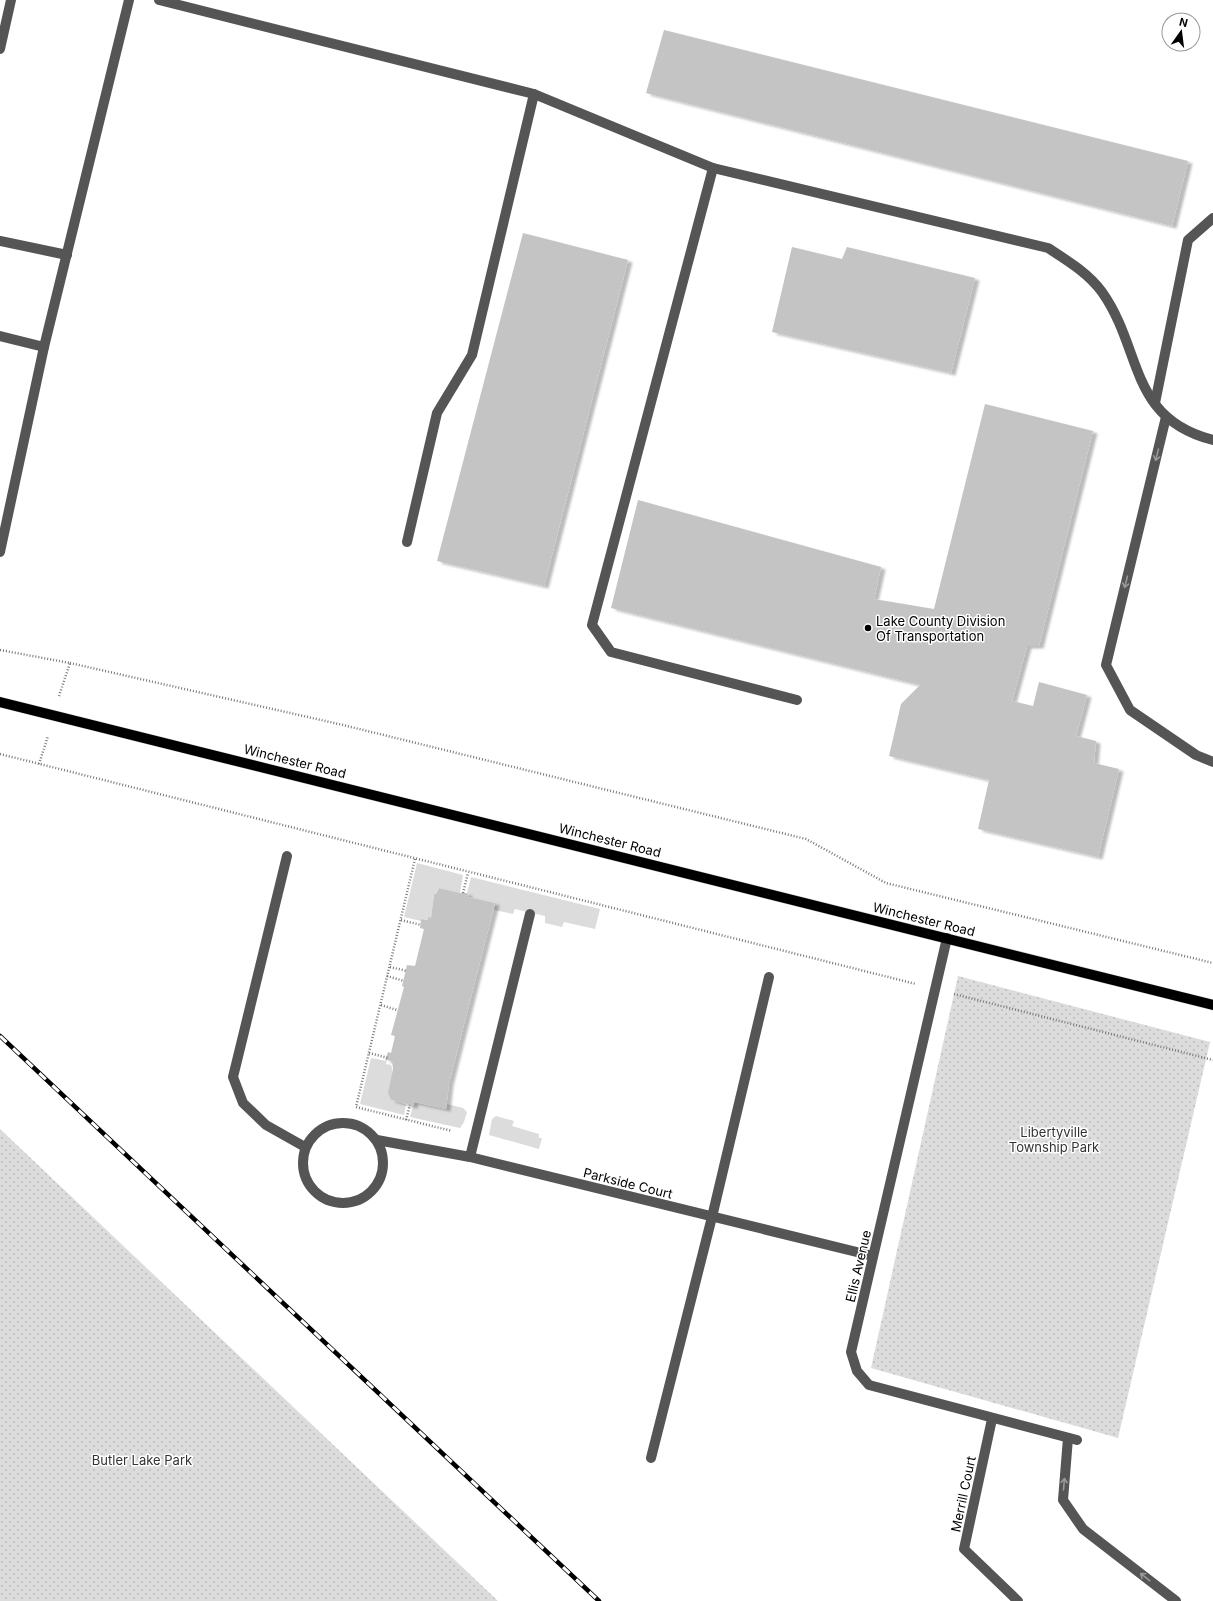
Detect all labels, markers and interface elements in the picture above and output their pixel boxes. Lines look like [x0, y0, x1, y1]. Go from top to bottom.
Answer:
north arrow [1161, 12, 1201, 52]
text: N [1178, 14, 1189, 30]
one-way arrow [1152, 449, 1160, 462]
one-way arrow [1122, 575, 1129, 588]
place label: Lake County Division Of Transportation [876, 613, 1005, 644]
marker: Lake County Division Of Transportation [863, 623, 873, 633]
street label: Winchester Road [242, 741, 348, 781]
street label: Winchester Road [557, 820, 663, 860]
street label: Winchester Road [871, 899, 977, 939]
park label: Libertyville Township Park [1009, 1124, 1099, 1155]
street label: Parkside Court [582, 1164, 674, 1202]
street label: Ellis Avenue [842, 1228, 874, 1304]
park label: Butler Lake Park [92, 1452, 192, 1468]
street label: Merrill Court [947, 1455, 979, 1533]
one-way arrow [1060, 1478, 1068, 1491]
one-way arrow [1139, 1573, 1150, 1581]

